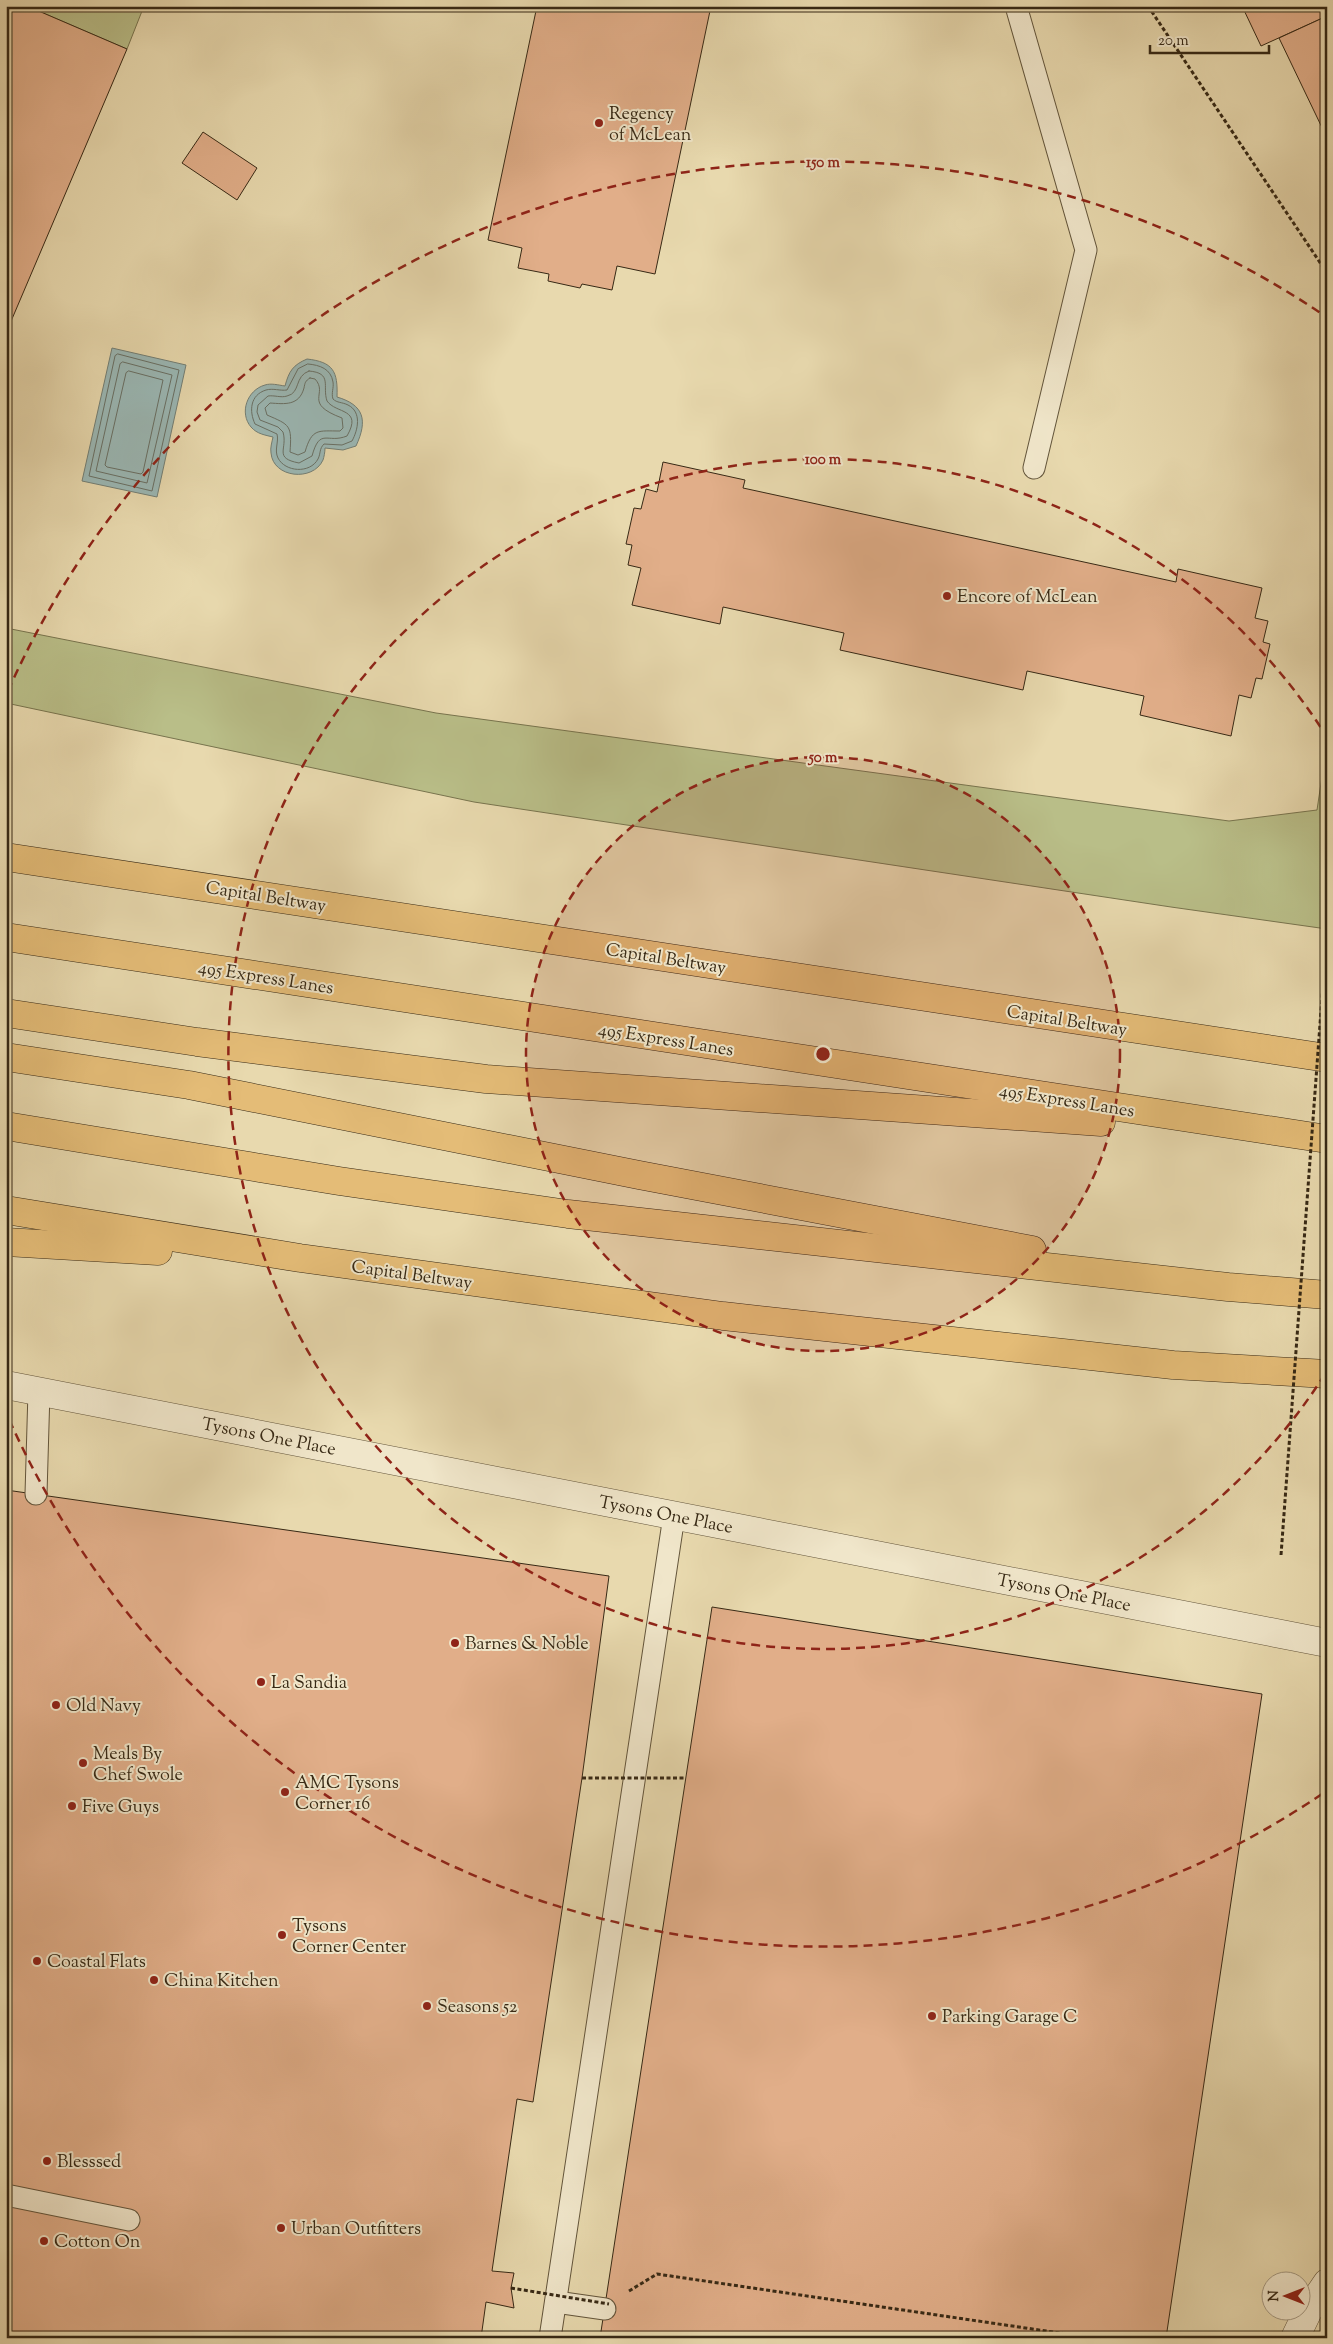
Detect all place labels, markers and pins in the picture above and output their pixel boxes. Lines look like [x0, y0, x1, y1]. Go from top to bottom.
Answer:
place label: Regency of McLean [609, 102, 692, 149]
marker: Regency of McLean [593, 117, 605, 129]
place label: Encore of McLean [957, 585, 1098, 611]
marker: Encore of McLean [941, 590, 953, 602]
centre of rings [814, 1045, 832, 1063]
place label: Barnes & Noble [465, 1632, 589, 1658]
marker: Barnes & Noble [449, 1637, 461, 1649]
place label: La Sandia [271, 1671, 347, 1697]
marker: La Sandia [255, 1676, 267, 1688]
place label: Old Navy [66, 1694, 141, 1720]
marker: Old Navy [50, 1699, 62, 1711]
place label: Meals By Chef Swole [93, 1742, 183, 1789]
marker: Meals By Chef Swole [77, 1757, 89, 1769]
place label: AMC Tysons Corner 16 [295, 1771, 399, 1818]
marker: AMC Tysons Corner 16 [279, 1786, 291, 1798]
place label: Five Guys [82, 1795, 159, 1821]
marker: Five Guys [66, 1800, 78, 1812]
place label: Tysons Corner Center [292, 1914, 406, 1961]
marker: Tysons Corner Center [276, 1929, 288, 1941]
place label: Coastal Flats [47, 1950, 146, 1976]
marker: Coastal Flats [31, 1955, 43, 1967]
place label: China Kitchen [164, 1969, 279, 1995]
marker: China Kitchen [148, 1974, 160, 1986]
place label: Seasons 52 [437, 1995, 518, 2021]
marker: Seasons 52 [421, 2000, 433, 2012]
place label: Parking Garage C [942, 2005, 1078, 2031]
marker: Parking Garage C [926, 2010, 938, 2022]
place label: Blesssed [57, 2150, 121, 2176]
marker: Blesssed [41, 2155, 53, 2167]
place label: Urban Outfitters [291, 2217, 421, 2243]
marker: Urban Outfitters [275, 2222, 287, 2234]
place label: Cotton On [54, 2230, 141, 2256]
marker: Cotton On [38, 2235, 50, 2247]

